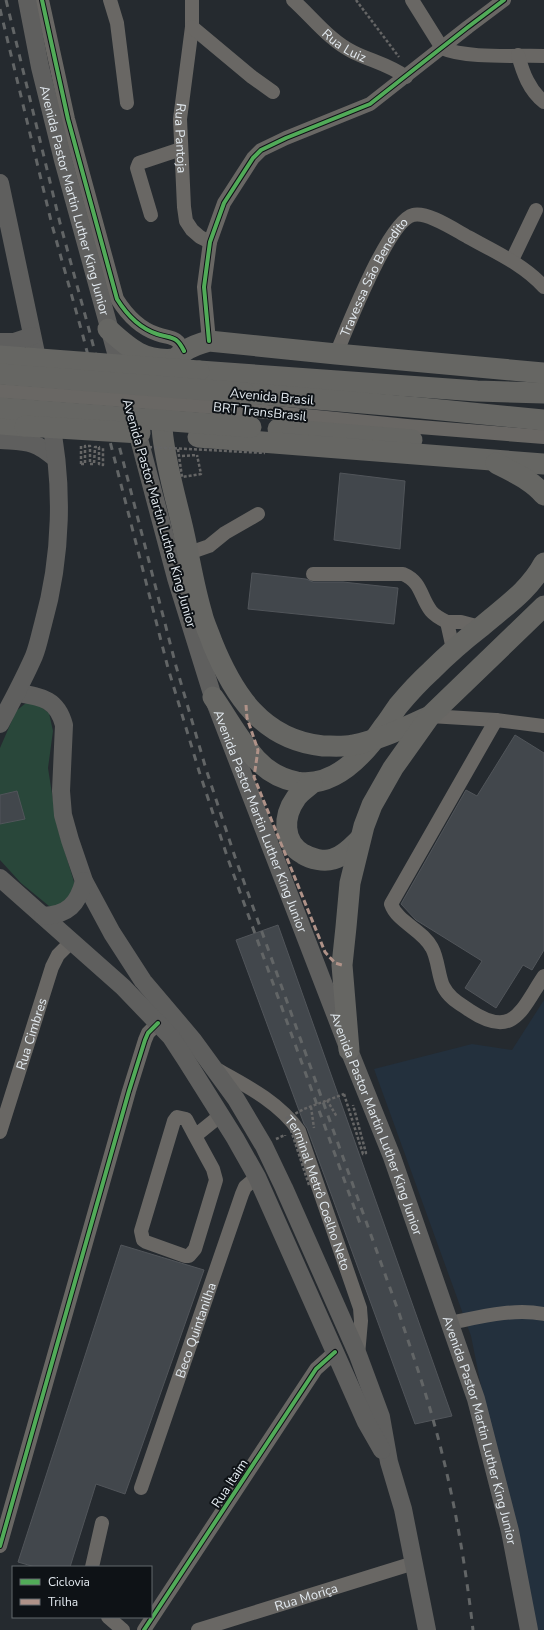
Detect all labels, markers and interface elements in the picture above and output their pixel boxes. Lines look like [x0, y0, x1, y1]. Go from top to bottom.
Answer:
street label: Rua Luiz [318, 25, 369, 67]
street label: Avenida Pastor Martin Luther King Junior [35, 84, 113, 318]
street label: Rua Pantoja [170, 102, 190, 174]
street label: Travessa Sāo Benedito [336, 214, 412, 340]
street label: Avenida Brasil [229, 384, 315, 410]
street label: Avenida Pastor Martin Luther King Junior [118, 397, 200, 630]
street label: BRT TransBrasil [212, 398, 308, 426]
street label: Avenida Pastor Martin Luther King Junior [209, 707, 311, 936]
street label: Rua Cimbres [12, 996, 52, 1072]
street label: Avenida Pastor Martin Luther King Junior [325, 1010, 427, 1238]
street label: Terminal Metrô Coelho Neto [280, 1112, 354, 1273]
street label: Beco Quintanilha [171, 1280, 221, 1381]
street label: Avenida Pastor Martin Luther King Junior [438, 1314, 520, 1547]
street label: Rua Itaim [207, 1456, 252, 1512]
legend [12, 1566, 152, 1618]
text: Ciclovia [48, 1574, 90, 1590]
street label: Rua Moriça [272, 1579, 340, 1616]
text: Trilha [48, 1594, 78, 1610]

